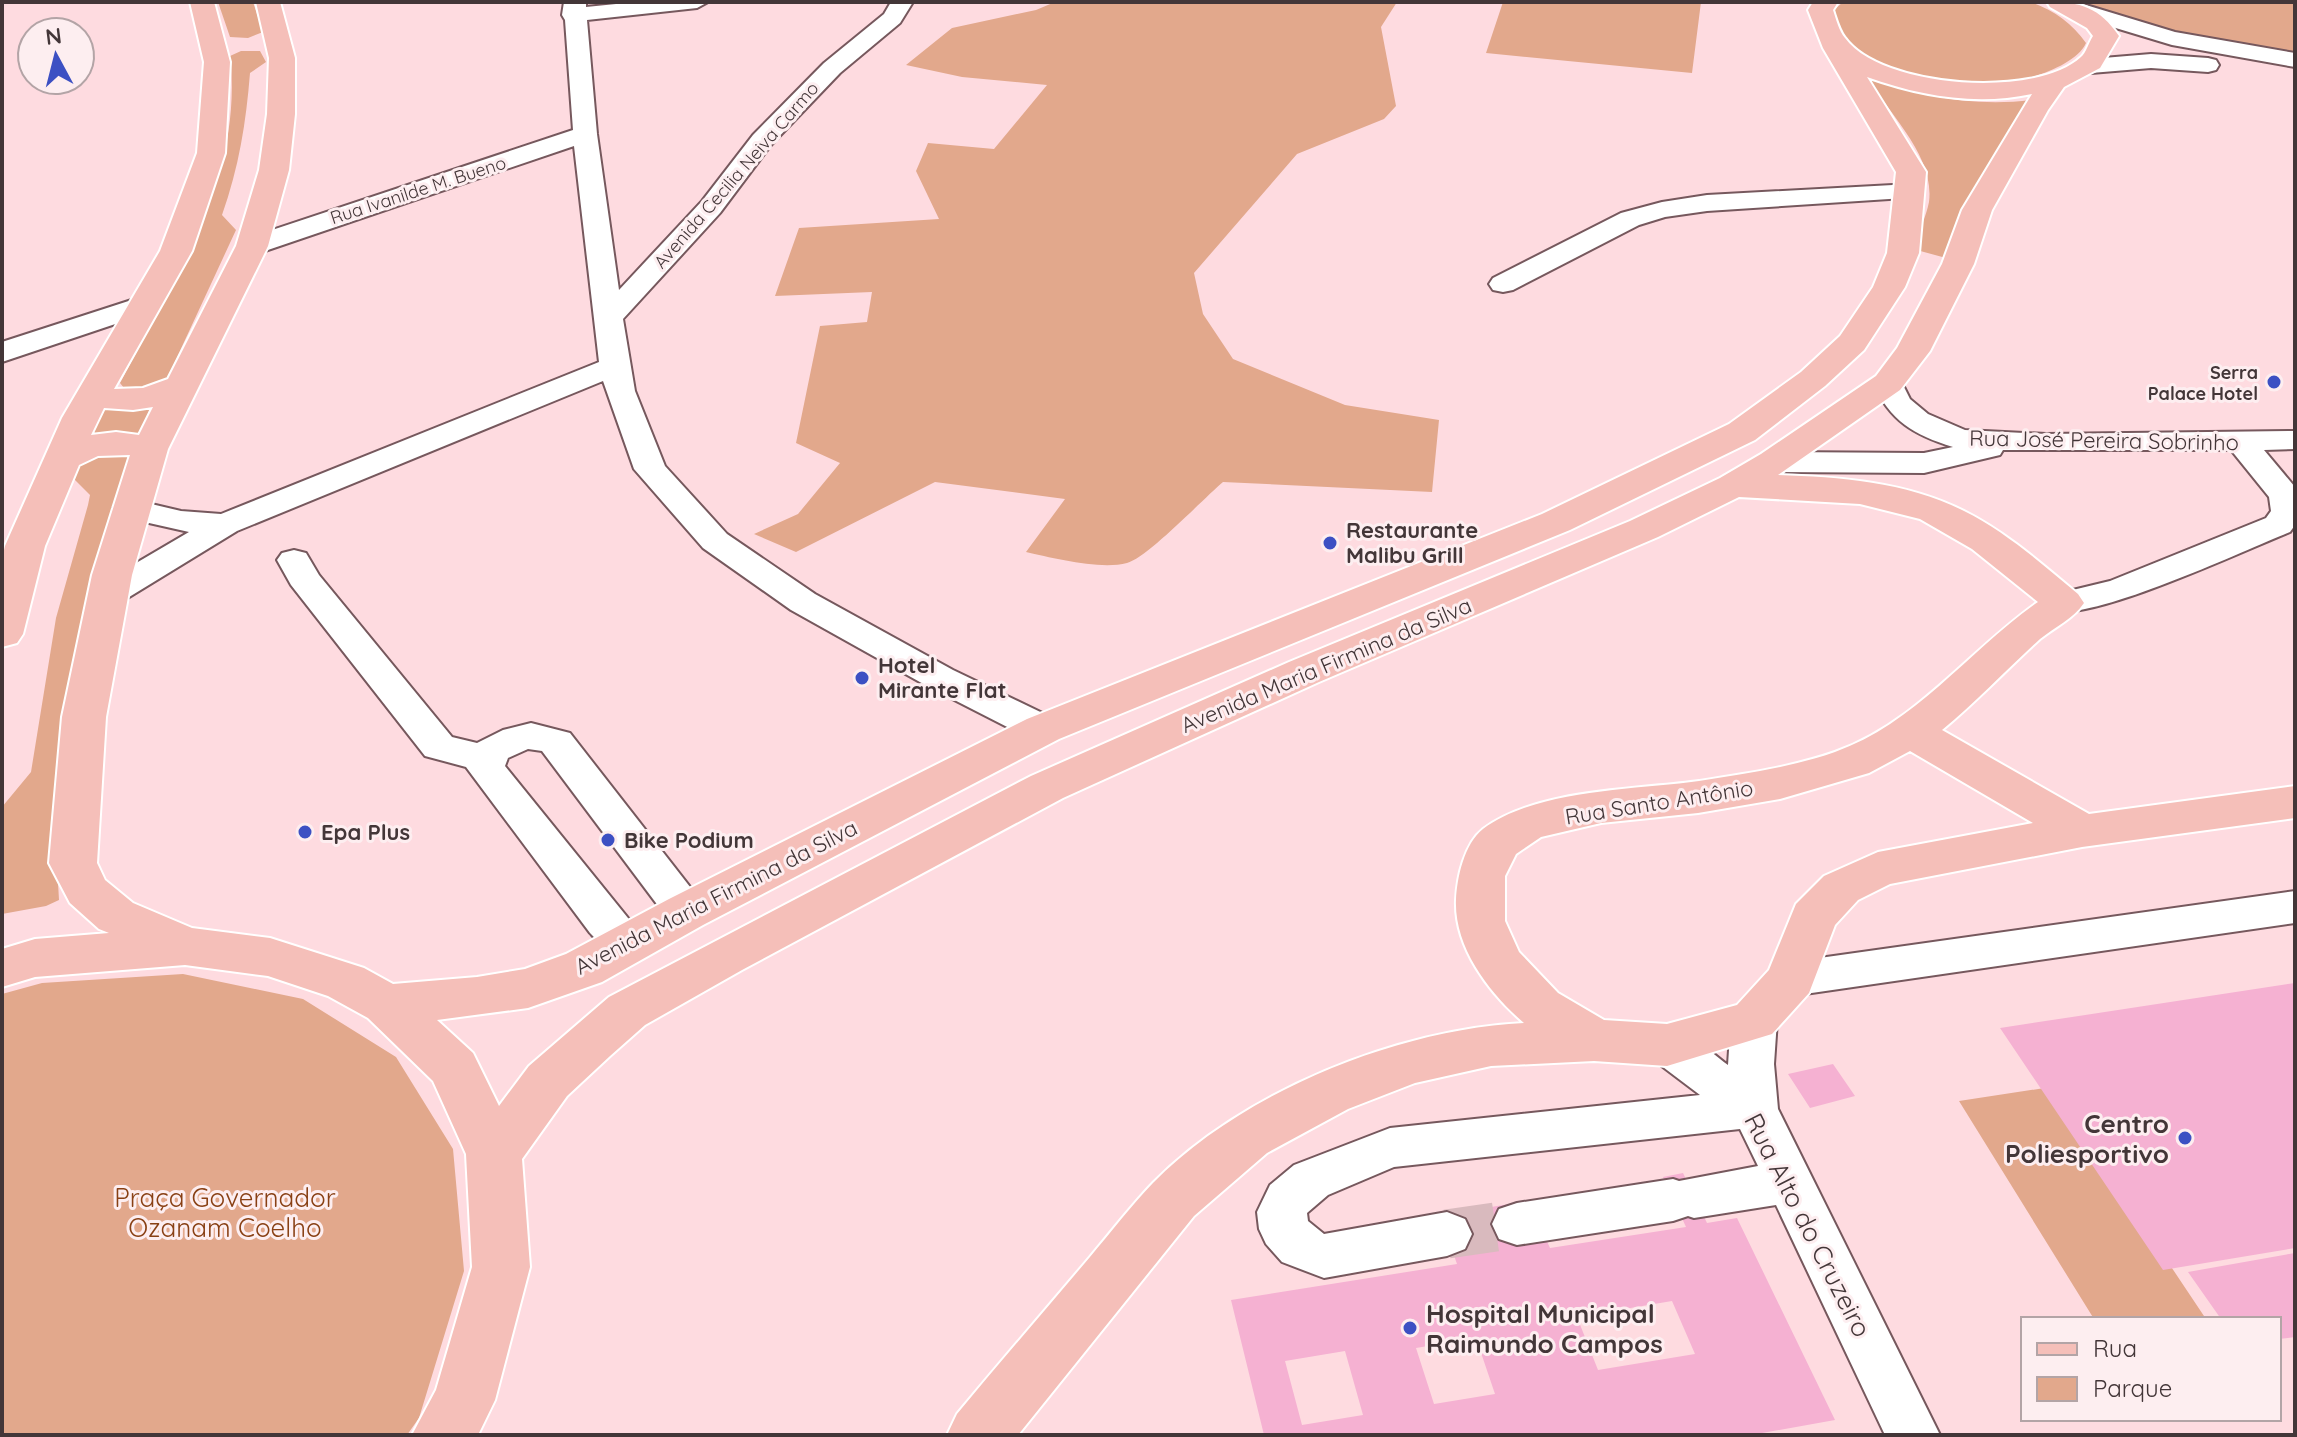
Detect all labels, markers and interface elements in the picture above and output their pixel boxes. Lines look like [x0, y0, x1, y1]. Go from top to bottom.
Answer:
north arrow [16, 16, 96, 96]
text: N [44, 21, 63, 51]
street label: Avenida Cecilia Neiva Carmo [649, 77, 823, 273]
street label: Rua Ivanilde M. Bueno [327, 151, 509, 229]
place label: Serra Palace Hotel [2148, 361, 2258, 405]
marker: Serra Palace Hotel [2265, 373, 2283, 391]
street label: Rua José Pereira Sobrinho [1969, 424, 2239, 456]
place label: Restaurante Malibu Grill [1346, 516, 1478, 569]
marker: Restaurante Malibu Grill [1321, 534, 1339, 552]
street label: Avenida Maria Firmina da Silva [1176, 591, 1476, 739]
place label: Hotel Mirante Flat [878, 651, 1007, 704]
marker: Hotel Mirante Flat [853, 669, 871, 687]
street label: Rua Santo Antônio [1563, 773, 1755, 831]
street label: Avenida Maria Firmina da Silva [570, 813, 862, 981]
place label: Epa Plus [321, 818, 410, 846]
marker: Epa Plus [296, 823, 314, 841]
place label: Bike Podium [624, 826, 754, 854]
marker: Bike Podium [599, 831, 617, 849]
street label: Rua Alto do Cruzeiro [1737, 1107, 1879, 1343]
place label: Centro Poliesportivo [2005, 1107, 2169, 1170]
marker: Centro Poliesportivo [2176, 1129, 2194, 1147]
park label: Praça Governador Ozanam Coelho [114, 1181, 336, 1244]
place label: Hospital Municipal Raimundo Campos [1426, 1297, 1663, 1360]
legend [2021, 1317, 2281, 1421]
marker: Hospital Municipal Raimundo Campos [1401, 1319, 1419, 1337]
text: Rua [2093, 1333, 2137, 1363]
text: Parque [2093, 1373, 2172, 1403]

